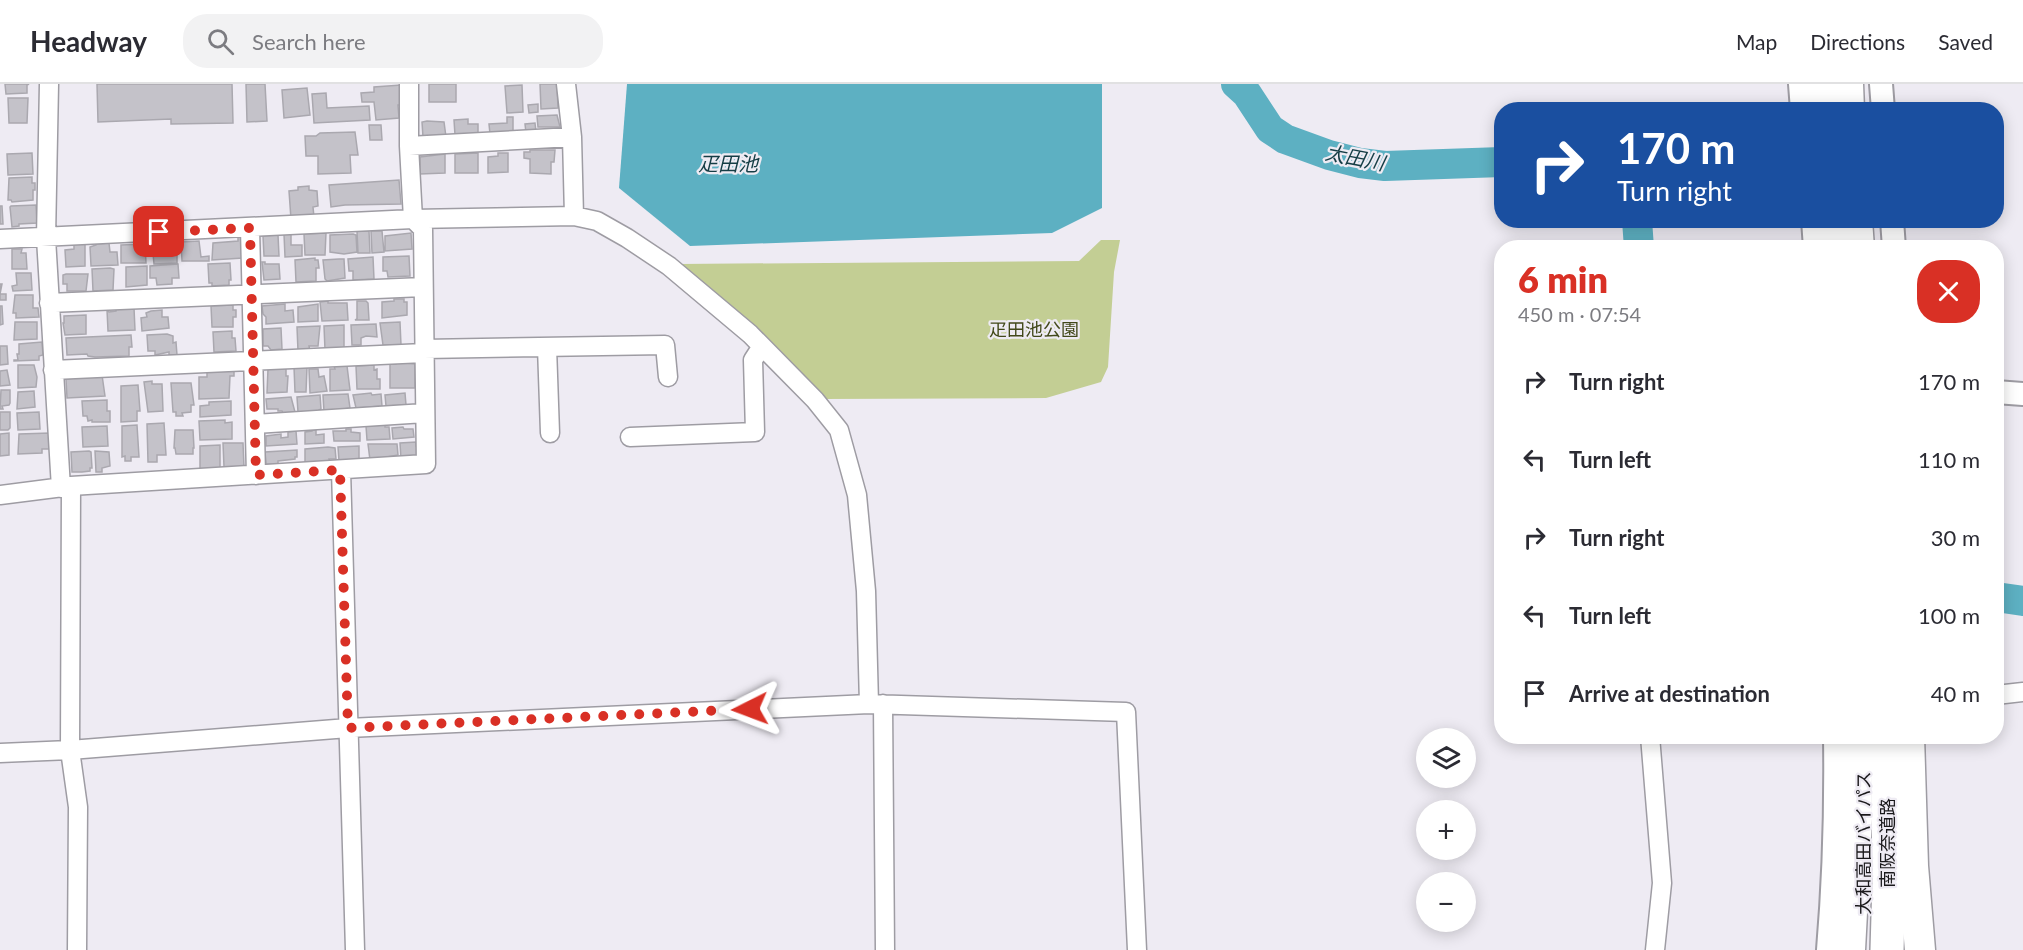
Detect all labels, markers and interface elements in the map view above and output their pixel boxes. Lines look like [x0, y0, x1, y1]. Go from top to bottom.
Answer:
search box [183, 14, 603, 68]
text: Headway [30, 24, 147, 58]
icon: search [204, 25, 237, 58]
text: Search here [252, 28, 366, 55]
text: Map [1736, 29, 1777, 54]
text: Directions [1810, 29, 1905, 54]
text: Saved [1938, 29, 1993, 54]
text: 170 m [1617, 123, 1735, 173]
icon: right [1518, 126, 1596, 204]
water label: 太田川 [1323, 140, 1389, 175]
water label: 疋田池 [698, 151, 760, 175]
text: Turn right [1617, 174, 1732, 207]
pin [133, 206, 184, 257]
icon: arrive [142, 215, 175, 248]
text: 6 min [1518, 257, 1608, 301]
button: close [1917, 260, 1980, 323]
text: 450 m · 07:54 [1518, 302, 1641, 326]
park label: 疋田池公園 [989, 318, 1079, 340]
icon: right [1518, 365, 1551, 398]
text: Turn right [1569, 368, 1664, 395]
text: 170 m [1918, 368, 1980, 395]
icon: left [1518, 443, 1551, 476]
text: Turn left [1569, 446, 1651, 473]
text: 110 m [1918, 446, 1980, 473]
icon: right [1518, 521, 1551, 554]
text: Turn right [1569, 524, 1664, 551]
text: 30 m [1931, 524, 1980, 551]
icon: left [1518, 599, 1551, 632]
text: Turn left [1569, 602, 1651, 629]
text: 100 m [1918, 602, 1980, 629]
position arrow [718, 677, 782, 741]
icon: arrive [1518, 677, 1551, 710]
text: Arrive at destination [1569, 680, 1770, 707]
text: 40 m [1931, 680, 1980, 707]
map controls [1416, 728, 1476, 932]
button: layers [1416, 728, 1476, 788]
street label: 大和高田バイパス [1852, 771, 1874, 915]
street label: 南阪奈道路 [1876, 798, 1898, 888]
button: + [1416, 800, 1476, 860]
button: − [1416, 872, 1476, 932]

